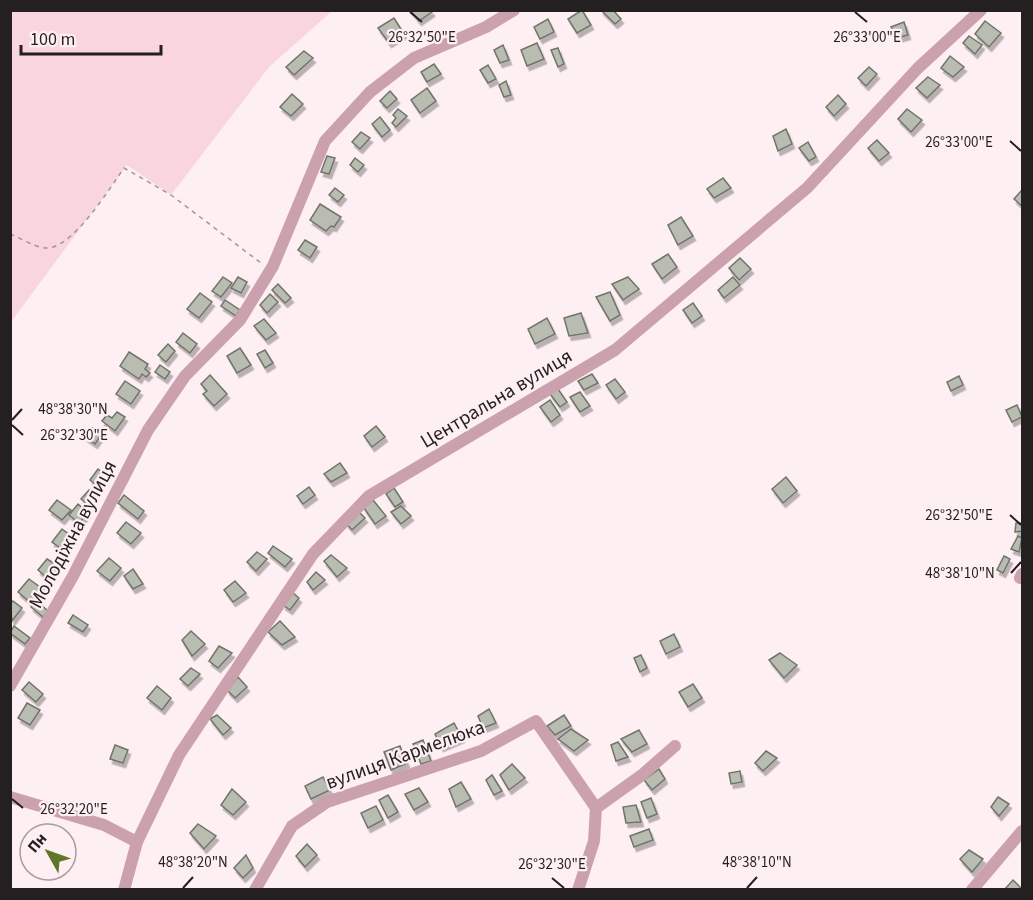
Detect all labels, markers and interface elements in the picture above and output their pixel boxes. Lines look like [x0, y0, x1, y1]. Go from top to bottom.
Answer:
scale bar [21, 18, 160, 56]
text: 100 m [30, 27, 75, 52]
text: 26°32'50"E [388, 27, 456, 48]
text: 26°33'00"E [833, 27, 901, 48]
text: 26°33'00"E [925, 132, 993, 153]
street label: Центральна вулиця [415, 342, 578, 455]
text: 48°38'30"N [38, 399, 108, 420]
text: 26°32'30"E [40, 425, 108, 446]
street label: Молодіжна вулиця [22, 455, 124, 614]
text: 26°32'50"E [925, 505, 993, 526]
text: 48°38'10"N [925, 563, 995, 584]
street label: вулиця Кармелюка [322, 713, 489, 797]
text: 26°32'20"E [40, 799, 108, 820]
north arrow [18, 822, 78, 882]
text: Пн [22, 828, 52, 858]
text: 48°38'20"N [158, 852, 228, 873]
text: 48°38'10"N [722, 852, 792, 873]
text: 26°32'30"E [518, 854, 586, 875]

